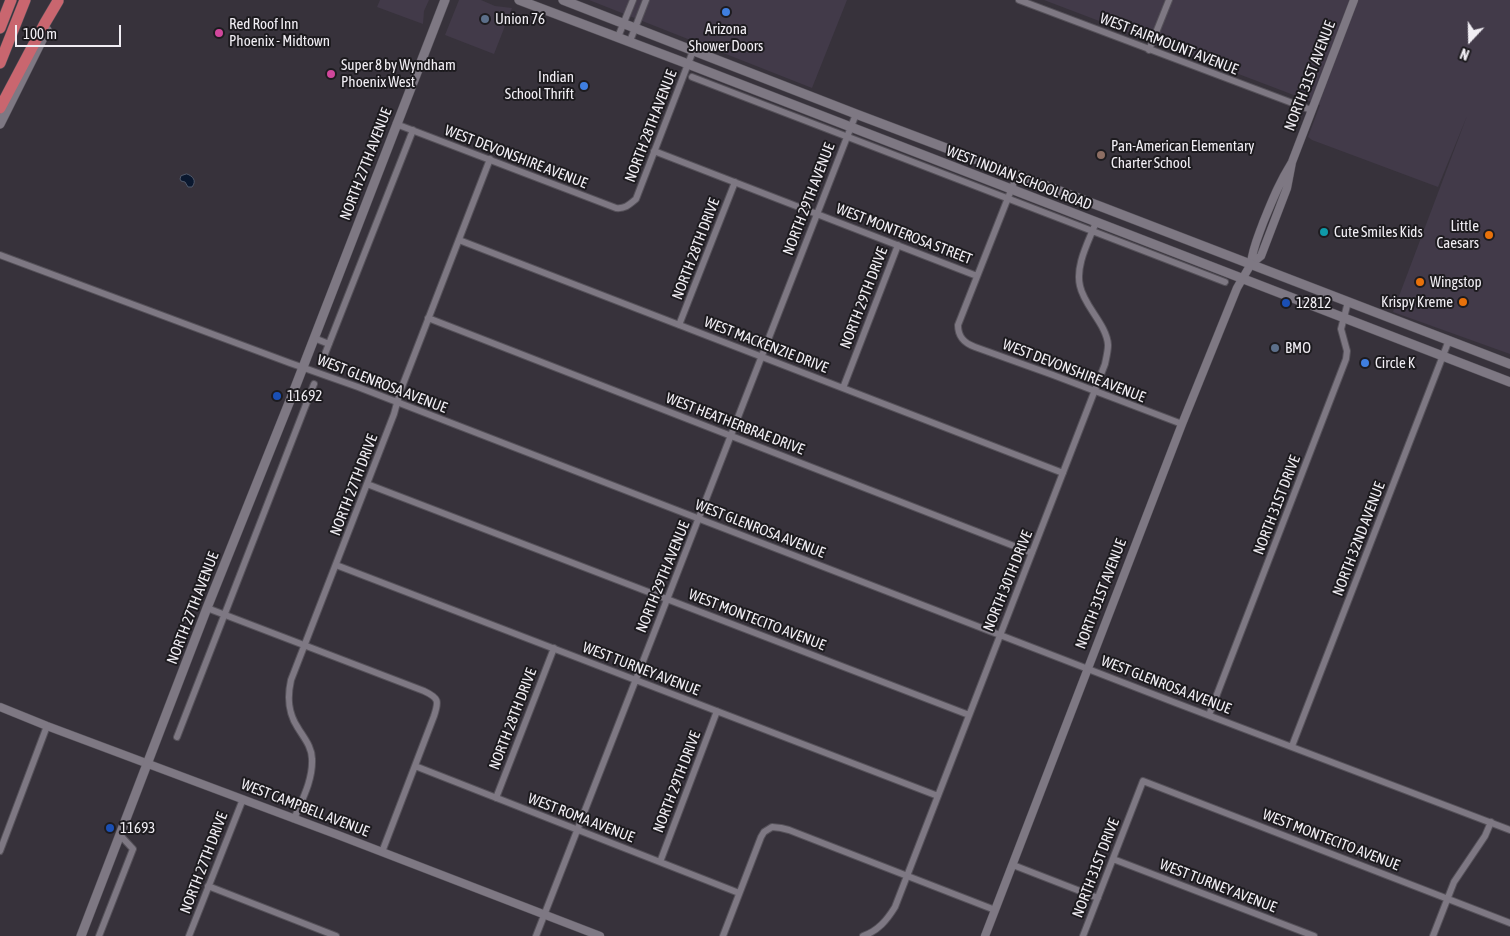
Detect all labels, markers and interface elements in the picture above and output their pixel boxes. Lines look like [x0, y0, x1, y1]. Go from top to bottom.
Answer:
marker: Arizona Shower Doors [720, 6, 732, 18]
street label: WEST FAIRMOUNT AVENUE [1097, 9, 1241, 79]
place label: Union 76 [495, 10, 545, 28]
marker: Union 76 [479, 13, 491, 25]
scale bar [18, 15, 124, 47]
place label: Red Roof Inn Phoenix - Midtown [229, 15, 330, 50]
north arrow [1445, 15, 1495, 65]
street label: NORTH 31ST AVENUE [1281, 18, 1339, 134]
place label: Arizona Shower Doors [689, 20, 763, 55]
text: 100 m [23, 25, 57, 42]
marker: Red Roof Inn Phoenix - Midtown [213, 27, 225, 39]
text: N [1458, 45, 1471, 63]
place label: Super 8 by Wyndham Phoenix West [341, 56, 456, 91]
street label: NORTH 28TH AVENUE [621, 67, 681, 185]
marker: Super 8 by Wyndham Phoenix West [325, 68, 337, 80]
place label: Indian School Thrift [505, 68, 574, 103]
marker: Indian School Thrift [578, 80, 590, 92]
street label: NORTH 27TH AVENUE [336, 105, 396, 223]
street label: WEST DEVONSHIRE AVENUE [442, 121, 590, 193]
place label: Pan-American Elementary Charter School [1111, 137, 1255, 172]
street label: NORTH 29TH AVENUE [779, 140, 839, 258]
street label: WEST INDIAN SCHOOL ROAD [944, 142, 1094, 214]
marker: Pan-American Elementary Charter School [1095, 149, 1107, 161]
street label: NORTH 28TH DRIVE [668, 196, 724, 302]
street label: WEST MONTEROSA STREET [833, 200, 975, 268]
place label: Little Caesars [1436, 217, 1479, 252]
place label: Cute Smiles Kids [1334, 223, 1423, 241]
marker: Cute Smiles Kids [1318, 226, 1330, 238]
marker: Little Caesars [1483, 229, 1495, 241]
street label: NORTH 29TH DRIVE [836, 245, 892, 351]
place label: Wingstop [1430, 273, 1482, 291]
marker: Wingstop [1414, 276, 1426, 288]
place label: Krispy Kreme [1381, 293, 1453, 311]
place label: 12812 [1296, 294, 1331, 312]
marker: Krispy Kreme [1457, 296, 1469, 308]
marker: 12812 [1280, 297, 1292, 309]
street label: WEST MACKENZIE DRIVE [701, 313, 831, 377]
street label: WEST DEVONSHIRE AVENUE [1000, 335, 1148, 407]
place label: BMO [1285, 339, 1311, 357]
marker: BMO [1269, 342, 1281, 354]
street label: WEST GLENROSA AVENUE [314, 351, 450, 417]
place label: Circle K [1375, 354, 1415, 372]
marker: Circle K [1359, 357, 1371, 369]
place label: 11692 [287, 387, 322, 405]
street label: WEST HEATHERBRAE DRIVE [663, 389, 807, 459]
marker: 11692 [271, 390, 283, 402]
street label: NORTH 27TH DRIVE [326, 432, 382, 538]
street label: NORTH 31ST DRIVE [1250, 453, 1304, 557]
street label: NORTH 32ND AVENUE [1329, 479, 1389, 599]
street label: WEST GLENROSA AVENUE [692, 496, 828, 562]
street label: NORTH 29TH AVENUE [632, 519, 694, 635]
street label: NORTH 30TH DRIVE [980, 528, 1036, 634]
street label: NORTH 31ST AVENUE [1072, 536, 1130, 652]
street label: NORTH 27TH AVENUE [163, 549, 223, 667]
street label: WEST MONTECITO AVENUE [686, 586, 828, 654]
street label: WEST TURNEY AVENUE [580, 638, 702, 700]
street label: WEST GLENROSA AVENUE [1098, 652, 1234, 718]
street label: NORTH 28TH DRIVE [485, 666, 541, 772]
street label: NORTH 29TH DRIVE [649, 729, 705, 835]
street label: WEST CAMPBELL AVENUE [238, 775, 372, 841]
street label: WEST ROMA AVENUE [525, 789, 637, 847]
street label: WEST MONTECITO AVENUE [1260, 806, 1402, 874]
street label: NORTH 27TH DRIVE [176, 810, 232, 916]
street label: NORTH 31ST DRIVE [1069, 816, 1123, 920]
place label: 11693 [120, 819, 155, 837]
marker: 11693 [104, 822, 116, 834]
street label: WEST TURNEY AVENUE [1157, 855, 1279, 917]

